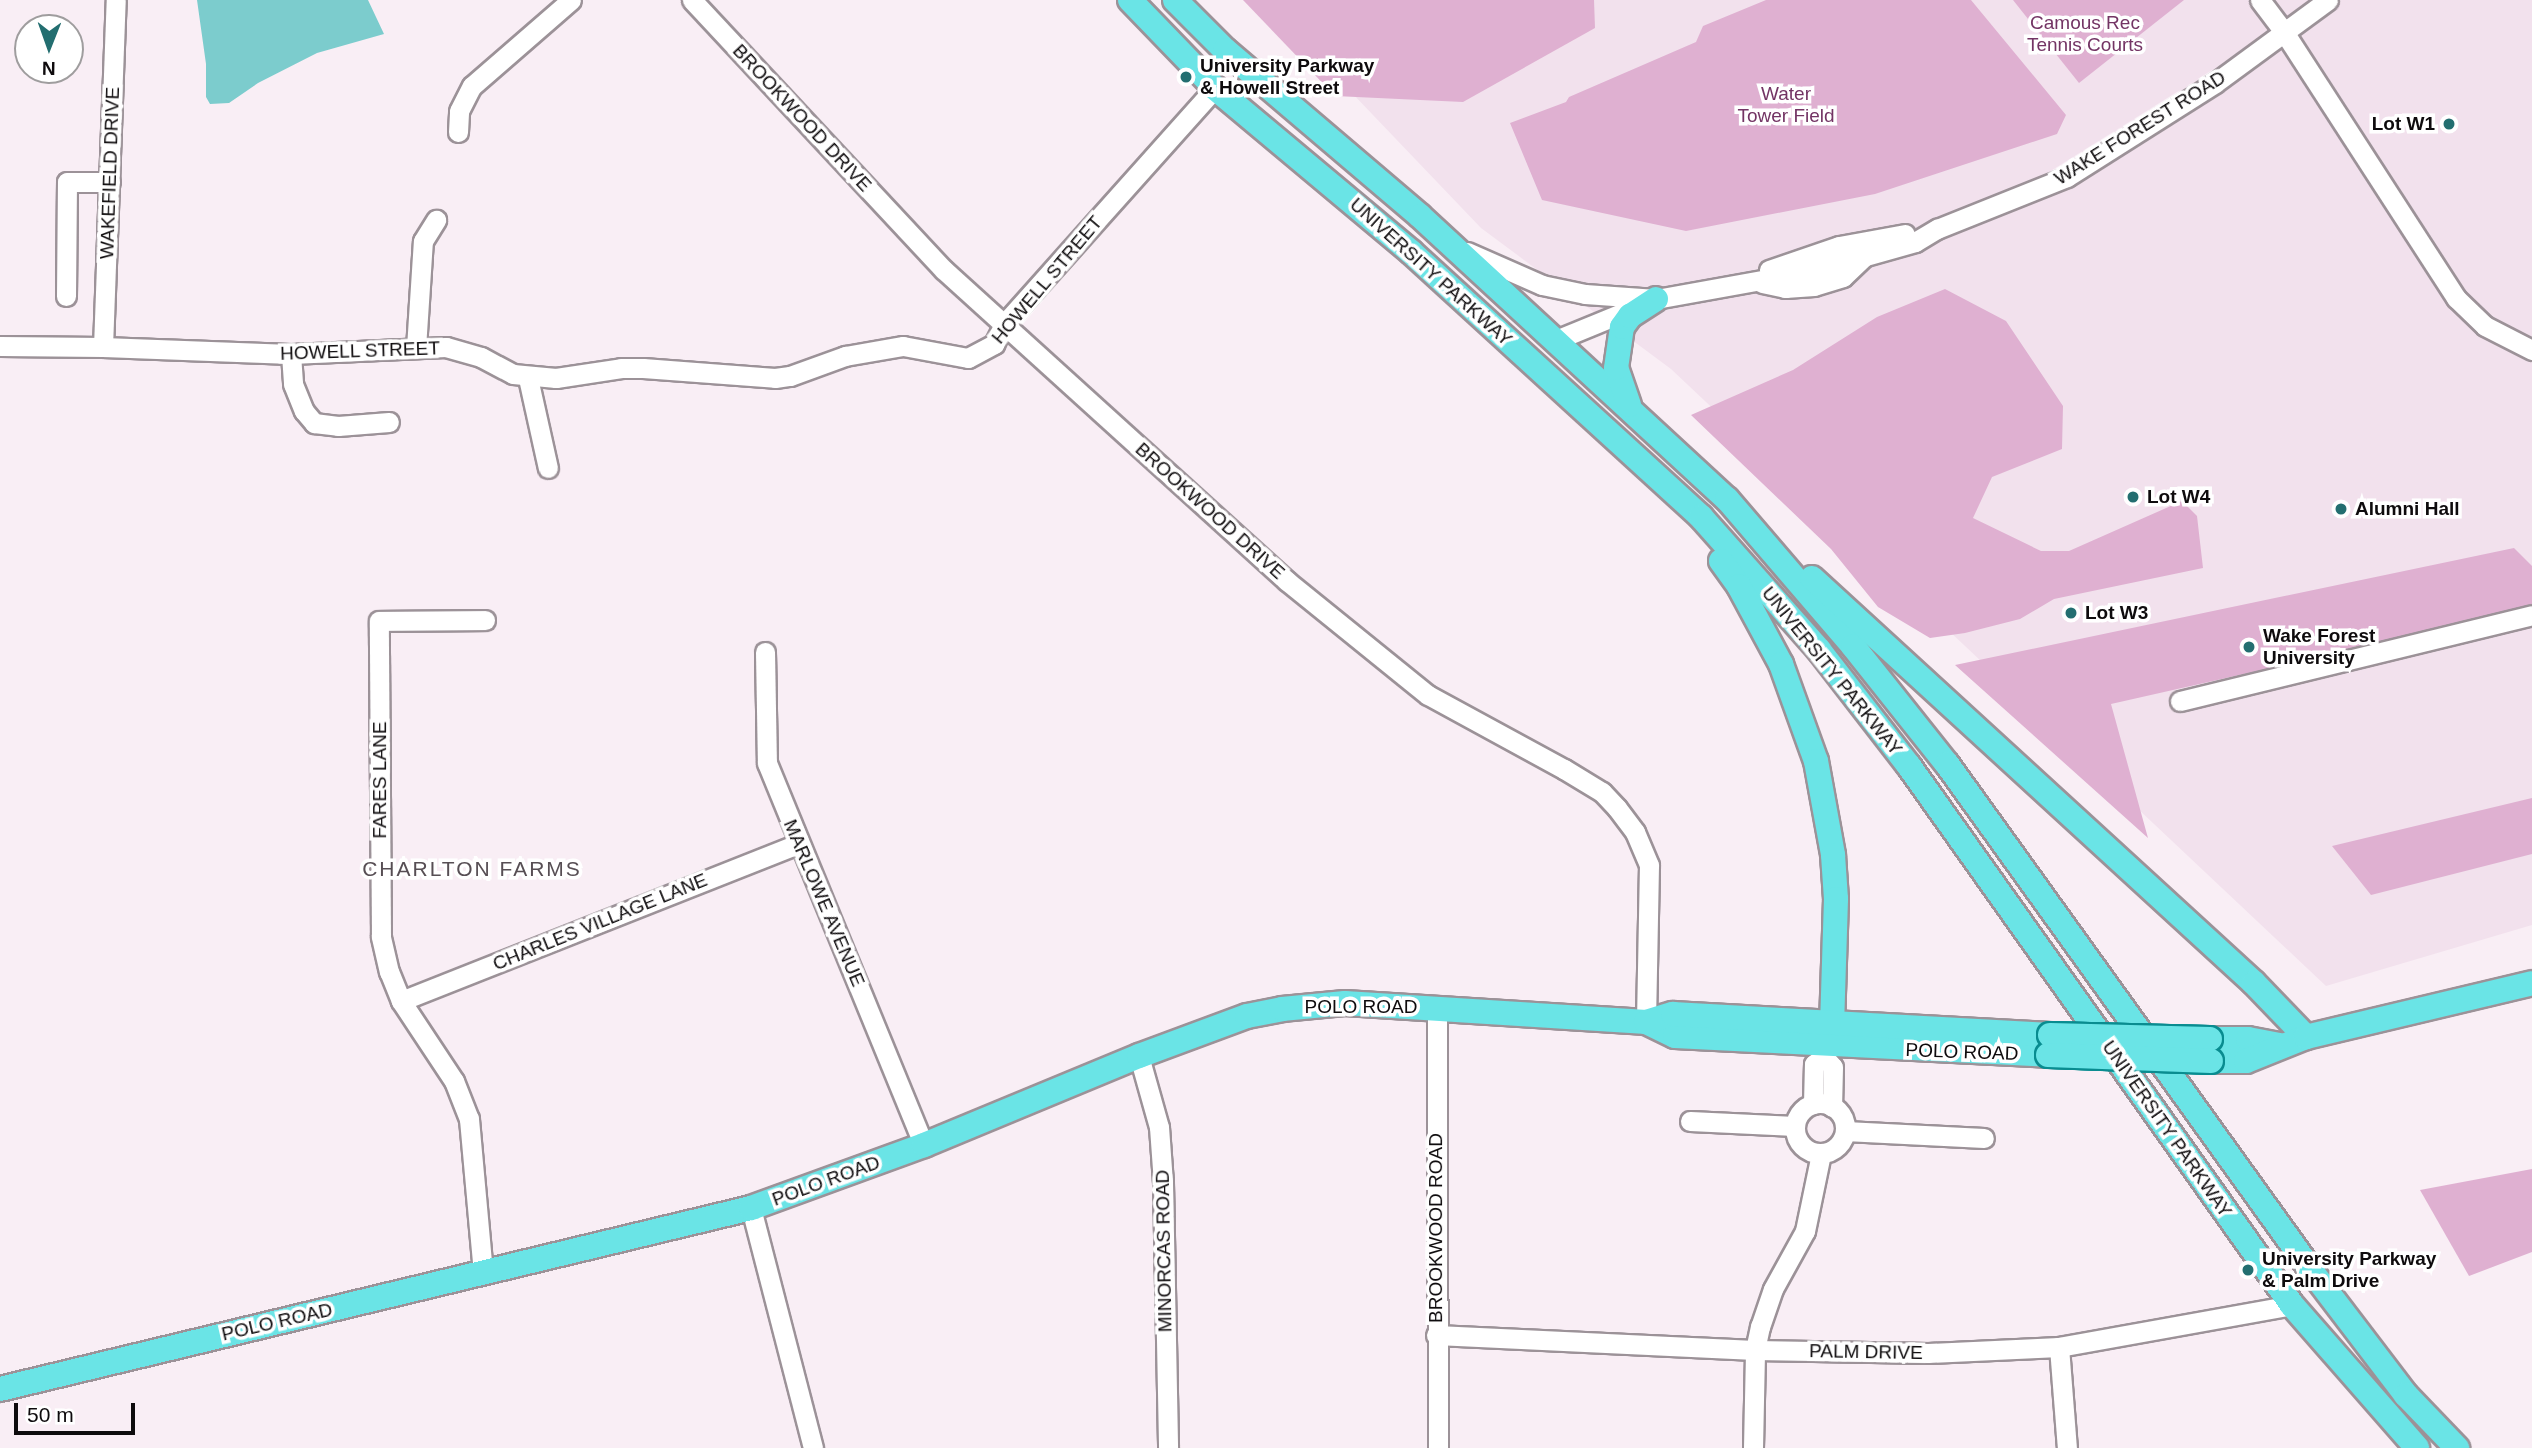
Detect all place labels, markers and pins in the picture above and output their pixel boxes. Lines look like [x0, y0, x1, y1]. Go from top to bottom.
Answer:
place label: University Parkway & Howell Street [1200, 55, 1374, 99]
marker: University Parkway & Howell Street [1178, 69, 1194, 85]
place label: Lot W1 [2372, 113, 2435, 135]
marker: Lot W1 [2441, 116, 2457, 132]
place label: Lot W4 [2147, 486, 2210, 508]
marker: Lot W4 [2125, 489, 2141, 505]
place label: Alumni Hall [2355, 498, 2460, 520]
marker: Alumni Hall [2333, 501, 2349, 517]
place label: Lot W3 [2085, 602, 2148, 624]
marker: Lot W3 [2063, 605, 2079, 621]
place label: Wake Forest University [2263, 625, 2375, 669]
marker: Wake Forest University [2241, 639, 2257, 655]
place label: University Parkway & Palm Drive [2262, 1248, 2436, 1292]
marker: University Parkway & Palm Drive [2240, 1262, 2256, 1278]

